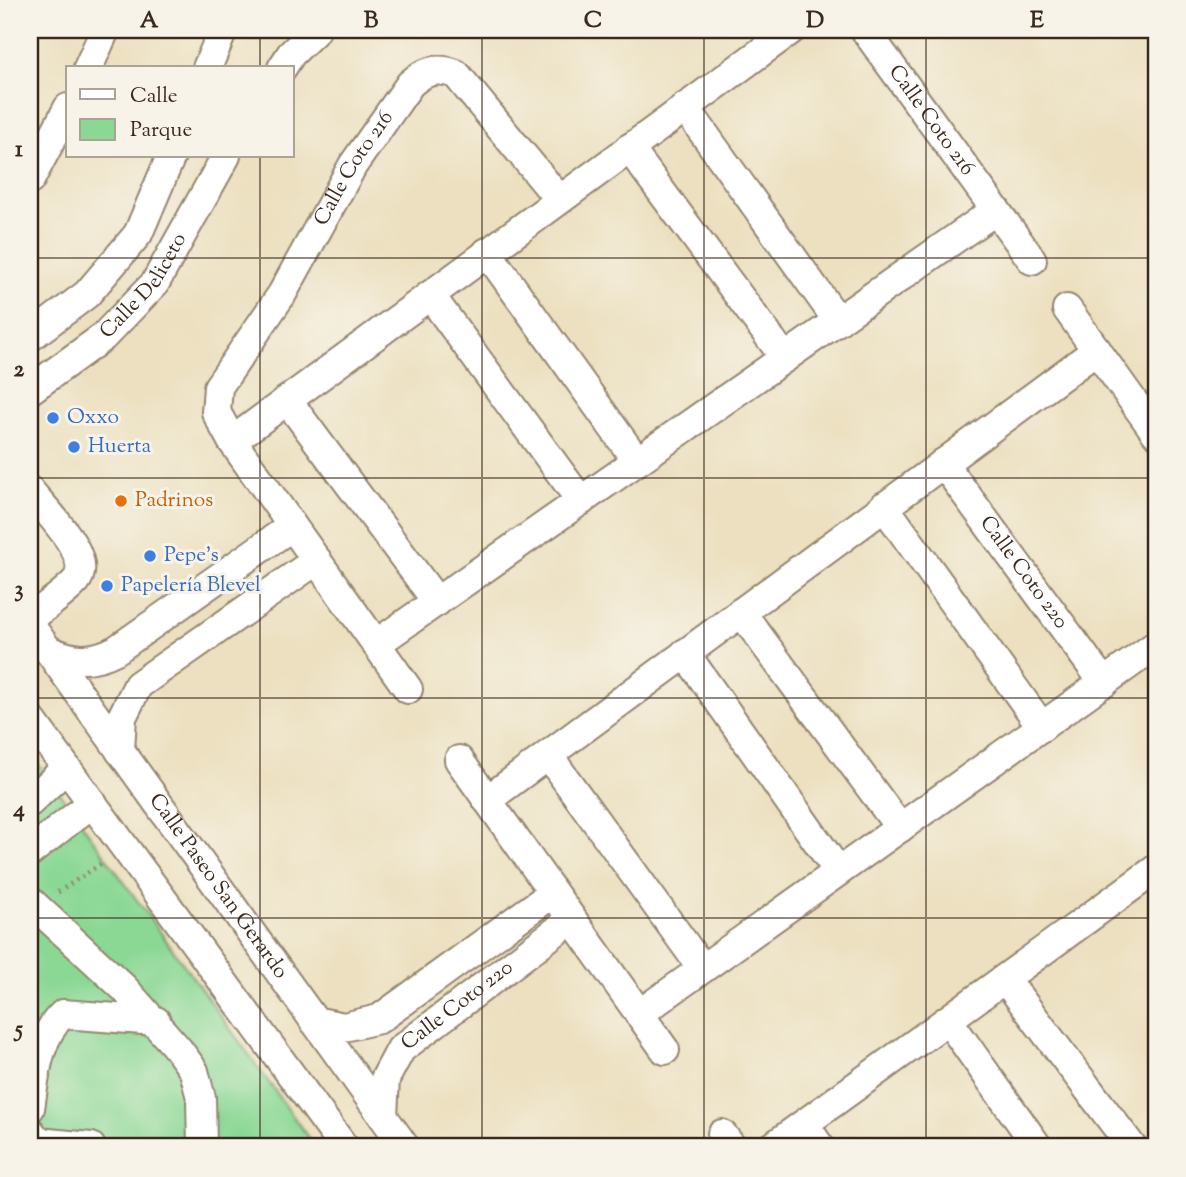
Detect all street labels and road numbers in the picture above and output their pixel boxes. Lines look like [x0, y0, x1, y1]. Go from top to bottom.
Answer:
street label: Calle Coto 216 [880, 59, 981, 182]
street label: Calle Coto 216 [307, 105, 401, 232]
street label: Calle Deliceto [93, 228, 195, 346]
street label: Calle Coto 220 [972, 510, 1075, 636]
street label: Calle Paseo San Gerardo [141, 788, 295, 985]
street label: Calle Coto 220 [395, 954, 520, 1058]

